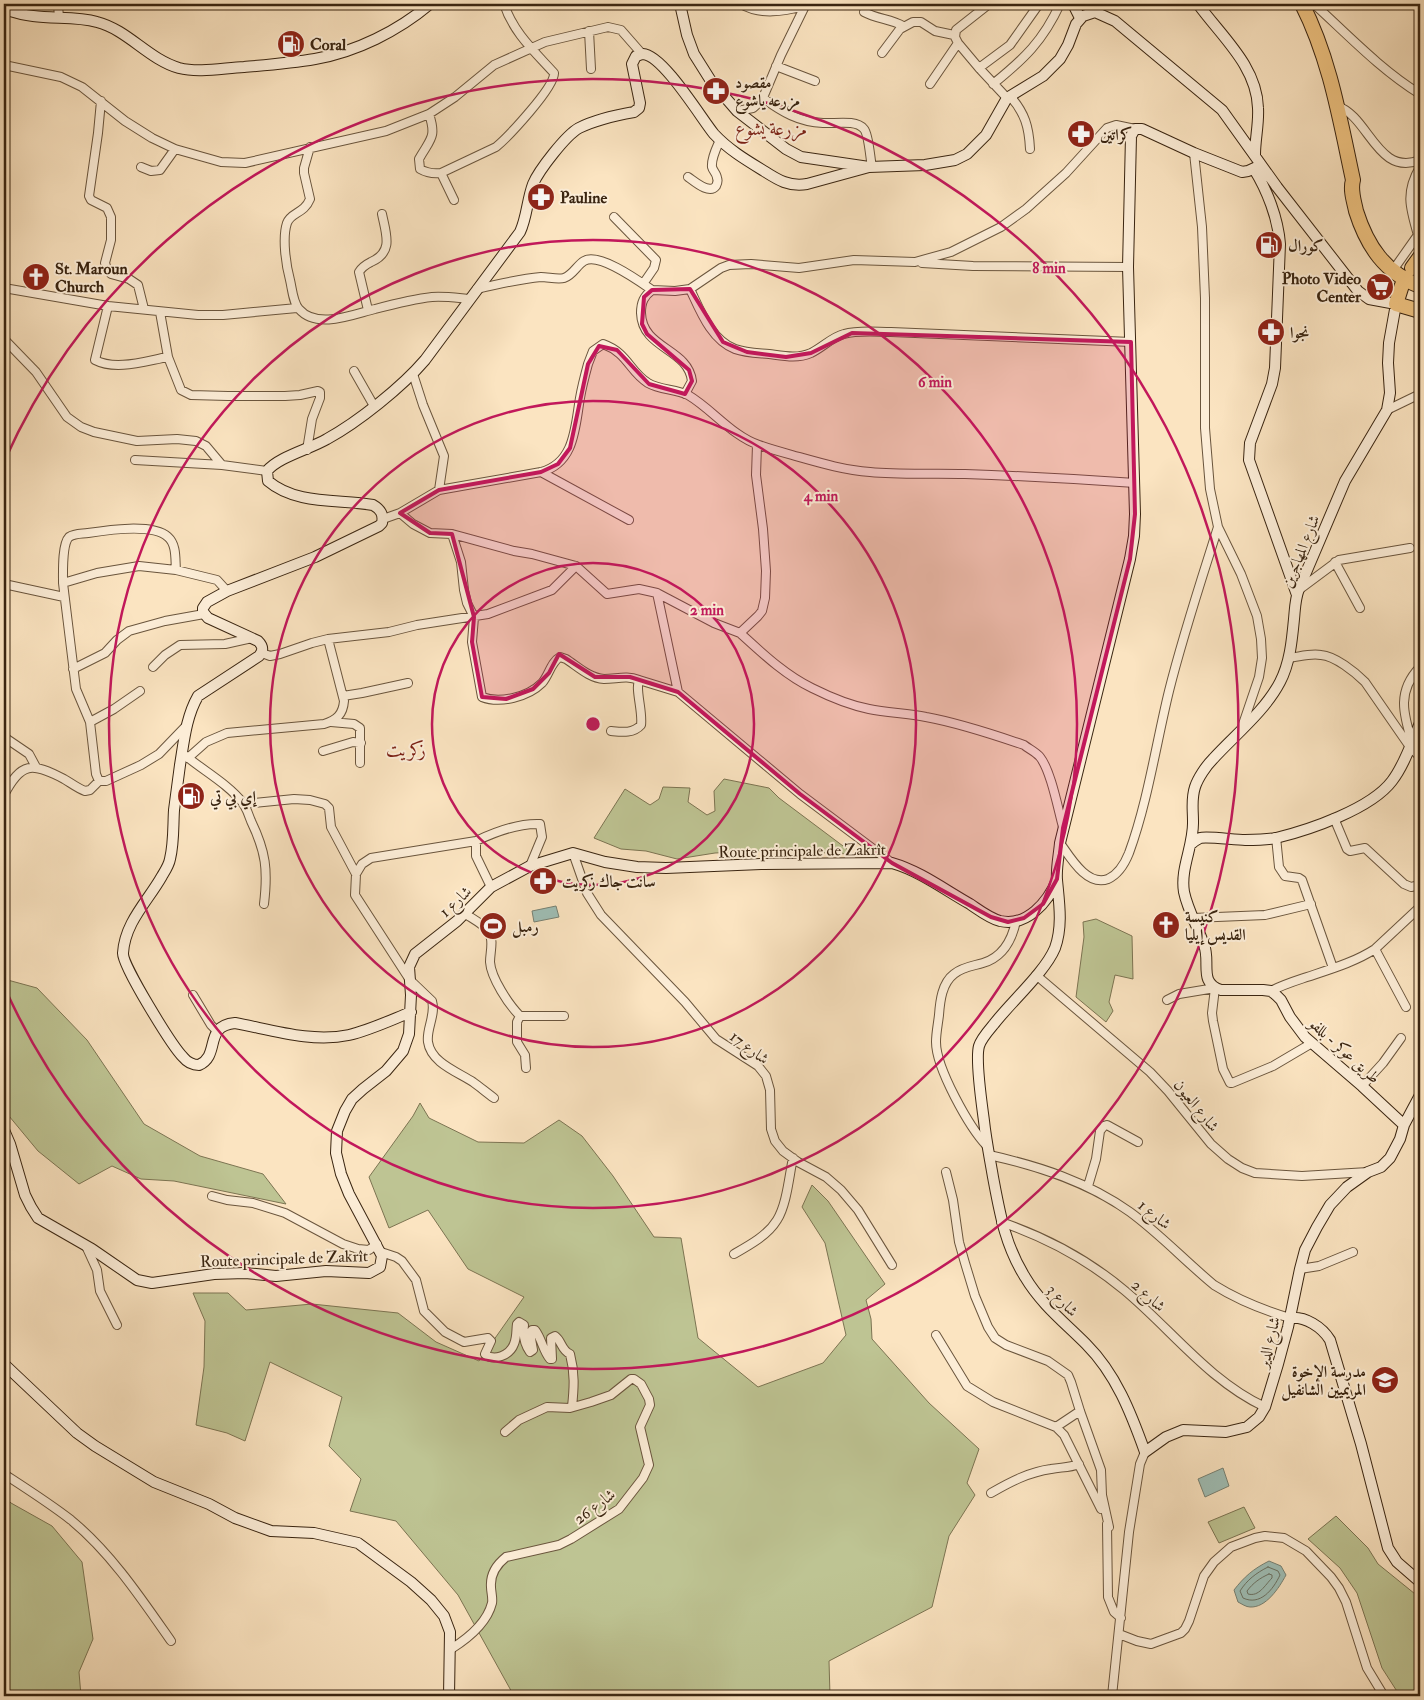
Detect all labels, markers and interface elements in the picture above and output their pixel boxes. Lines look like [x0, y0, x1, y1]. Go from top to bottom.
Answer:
fuel station icon: Coral [276, 29, 306, 59]
place label: Coral [310, 35, 347, 55]
place label: مقصود مزرعه ياشوع [735, 73, 800, 114]
pharmacy icon: مقصود مزرعه ياشوع [701, 76, 731, 106]
district label: مزرعة يشوع [735, 117, 807, 144]
pharmacy icon: كراتين [1066, 119, 1096, 149]
place label: كراتين [1100, 125, 1132, 145]
pharmacy icon: Pauline [526, 182, 556, 212]
place label: Pauline [560, 188, 607, 208]
fuel station icon: كورال [1254, 230, 1284, 260]
place label: كورال [1288, 236, 1324, 256]
place label: St. Maroun Church [55, 259, 128, 297]
text: 8 min [1032, 259, 1066, 278]
church icon: St. Maroun Church [21, 262, 51, 292]
place label: Photo Video Center [1282, 269, 1362, 307]
supermarket icon: Photo Video Center [1365, 272, 1395, 302]
pharmacy icon: نجوا [1256, 317, 1286, 347]
place label: نجوا [1290, 323, 1309, 343]
text: 6 min [918, 373, 952, 392]
text: 4 min [803, 487, 839, 506]
street label: شارع المهاجرين [1277, 512, 1327, 592]
text: 2 min [690, 601, 724, 620]
centre of rings [584, 715, 602, 733]
district label: زكريت [386, 738, 426, 762]
fuel station icon: إي بي تي [176, 781, 206, 811]
place label: إي بي تي [209, 787, 257, 810]
street label: Route principale de Zakrît [718, 840, 886, 863]
pharmacy icon: سانت جاك زكريت [528, 866, 558, 896]
place label: سانت جاك زكريت [562, 872, 656, 892]
street label: شارع 1 [435, 882, 478, 924]
place label: كنيسة القديس إيليا [1185, 907, 1246, 946]
church icon: كنيسة القديس إيليا [1151, 910, 1181, 940]
sports icon: رمبل [478, 911, 508, 941]
place label: رمبل [512, 917, 539, 938]
street label: طريق عوكر - بللفو [1303, 1012, 1384, 1088]
street label: شارع 17 [724, 1027, 773, 1071]
street label: شارع العيون [1167, 1075, 1223, 1138]
street label: شارع 1 [1132, 1195, 1175, 1236]
street label: Route principale de Zakrît [200, 1246, 368, 1273]
street label: شارع 2 [1125, 1275, 1170, 1319]
street label: شارع 3 [1040, 1280, 1082, 1323]
street label: شارع الدير [1252, 1314, 1288, 1373]
place label: مدرسة الإخوة المريميين الشانفيل [1281, 1362, 1366, 1401]
school or university icon: مدرسة الإخوة المريميين الشانفيل [1370, 1365, 1400, 1395]
street label: شارع 26 [570, 1485, 621, 1531]

